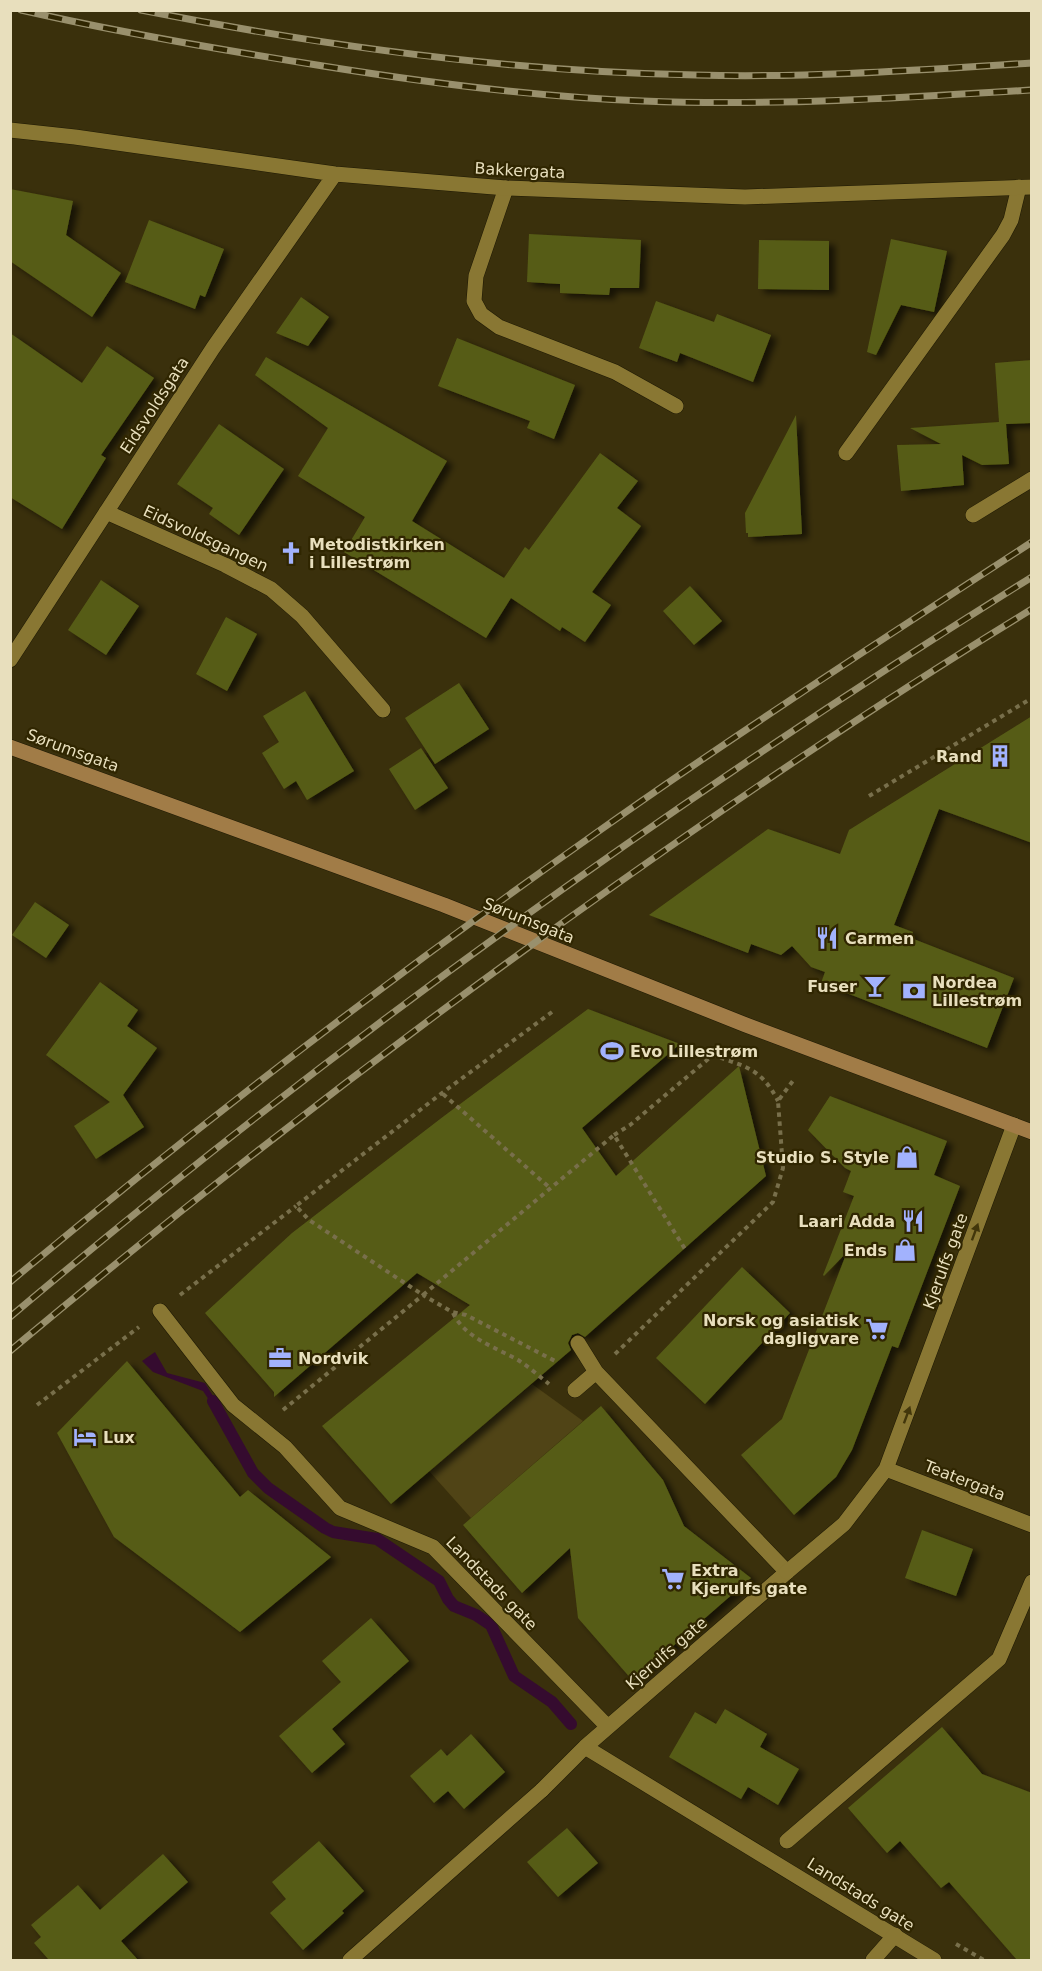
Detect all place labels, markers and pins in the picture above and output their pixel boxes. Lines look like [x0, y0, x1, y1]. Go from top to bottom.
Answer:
place label: Metodistkirken i Lillestrøm [309, 535, 445, 572]
church icon: Metodistkirken i Lillestrøm [278, 540, 304, 566]
building icon: Rand [987, 743, 1013, 769]
place label: Rand [936, 747, 982, 766]
restaurant icon: Carmen [814, 925, 840, 951]
place label: Carmen [845, 929, 914, 948]
bar icon: Fuser [862, 973, 888, 999]
place label: Nordea Lillestrøm [932, 973, 1022, 1010]
place label: Fuser [807, 977, 857, 996]
bank icon: Nordea Lillestrøm [901, 978, 927, 1004]
sports icon: Evo Lillestrøm [599, 1038, 625, 1064]
place label: Evo Lillestrøm [630, 1042, 758, 1061]
shop icon: Studio S. Style [894, 1144, 920, 1170]
place label: Studio S. Style [756, 1148, 889, 1167]
restaurant icon: Laari Adda [900, 1208, 926, 1234]
place label: Laari Adda [798, 1212, 895, 1231]
shop icon: Ends [892, 1237, 918, 1263]
place label: Ends [844, 1241, 887, 1260]
place label: Norsk og asiatisk dagligvare [703, 1311, 859, 1348]
supermarket icon: Norsk og asiatisk dagligvare [864, 1316, 890, 1342]
office icon: Nordvik [267, 1345, 293, 1371]
place label: Nordvik [298, 1349, 369, 1368]
hotel icon: Lux [72, 1424, 98, 1450]
place label: Lux [103, 1428, 136, 1447]
place label: Extra Kjerulfs gate [691, 1561, 807, 1598]
supermarket icon: Extra Kjerulfs gate [660, 1566, 686, 1592]

